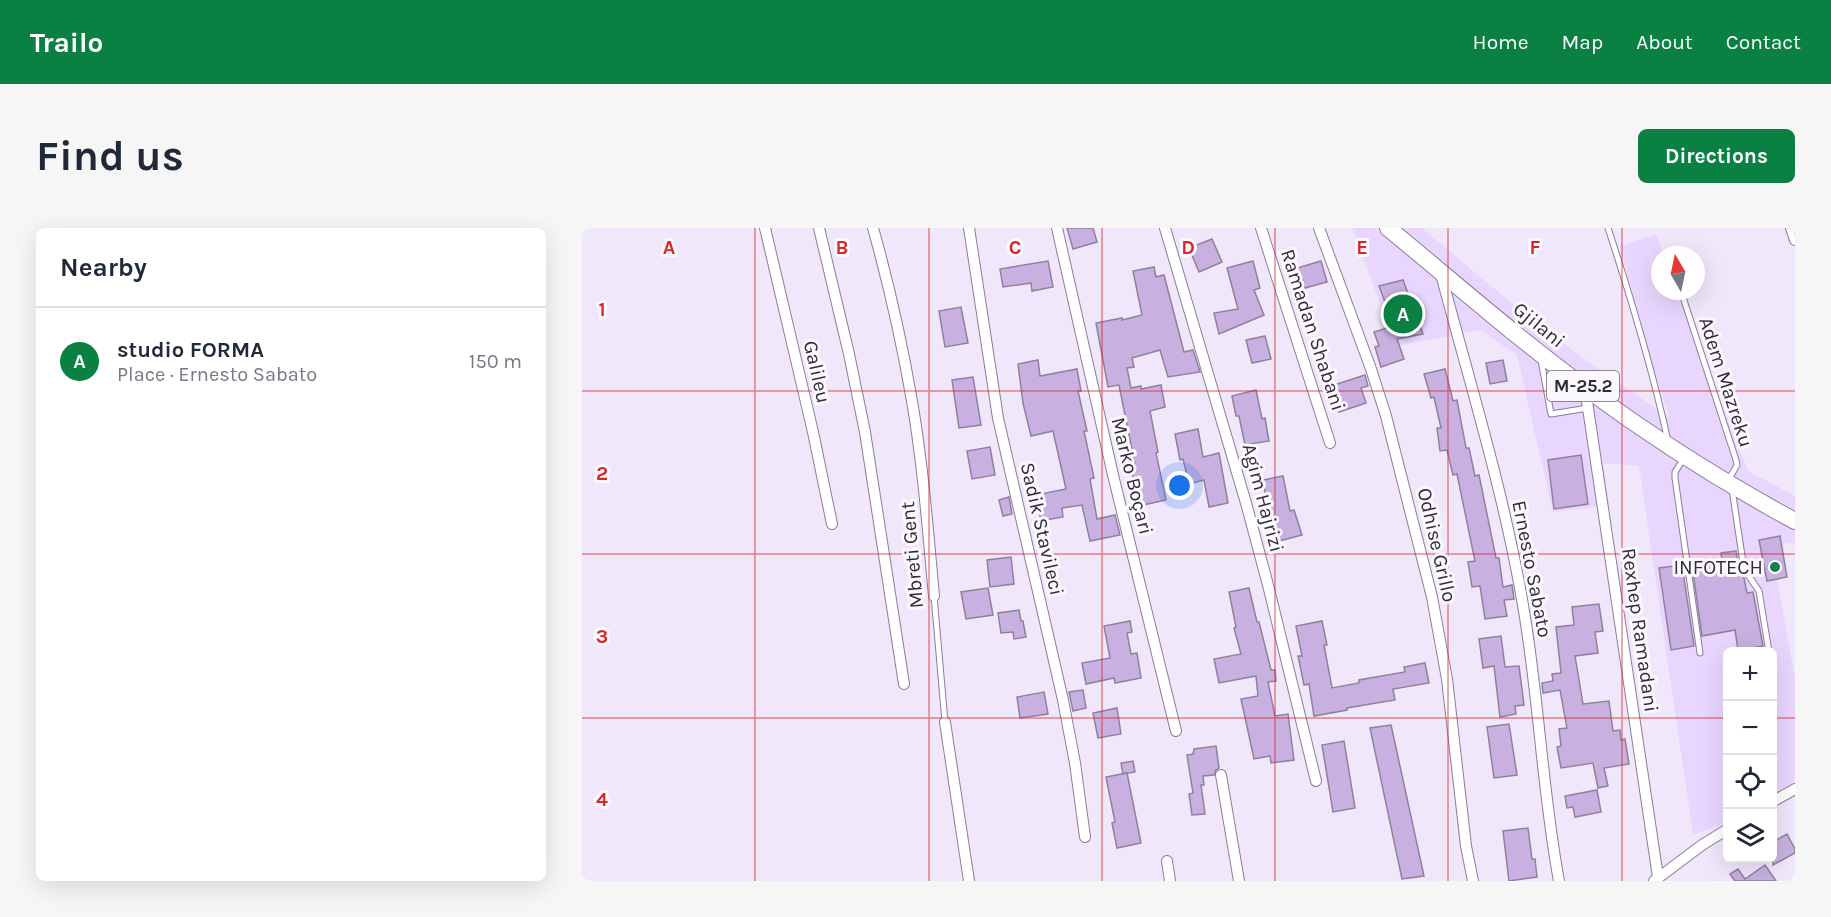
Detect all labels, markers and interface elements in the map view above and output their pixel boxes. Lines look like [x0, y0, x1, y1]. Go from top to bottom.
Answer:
text: Trailo [30, 26, 103, 59]
text: Home [1473, 30, 1529, 54]
text: Map [1562, 30, 1603, 54]
text: About [1636, 30, 1693, 54]
text: Contact [1726, 30, 1801, 54]
button: Directions [1638, 129, 1795, 183]
text: Find us [36, 131, 184, 181]
text: A [663, 236, 676, 259]
text: B [836, 236, 848, 259]
text: C [1009, 236, 1021, 259]
text: D [1181, 236, 1195, 259]
text: E [1356, 236, 1368, 259]
text: F [1530, 236, 1541, 259]
street label: Ramadan Shabani [1276, 246, 1350, 414]
north arrow [1651, 246, 1705, 300]
text: Nearby [60, 252, 147, 283]
pin: A [1384, 292, 1422, 337]
street label: Gjilani [1509, 297, 1569, 353]
text: 1 [598, 298, 606, 321]
street label: Adem Mazreku [1694, 314, 1758, 450]
text: studio FORMA [117, 337, 264, 363]
street label: Galileu [799, 339, 835, 405]
text: A [73, 350, 86, 373]
text: 150 m [469, 350, 522, 373]
text: Place · Ernesto Sabato [117, 363, 317, 386]
road number: M-25.2 [1547, 371, 1619, 401]
street label: Marko Boçari [1106, 415, 1158, 537]
street label: Agim Hajrizi [1237, 441, 1289, 555]
street label: Sadik Stavileci [1016, 460, 1068, 598]
text: 2 [596, 462, 608, 485]
your location [1165, 471, 1194, 500]
street label: Odhise Grillo [1413, 486, 1461, 604]
street label: Ernesto Sabato [1507, 499, 1557, 639]
street label: Mbreti Gent [896, 500, 928, 609]
street label: Rexhep Ramadani [1617, 547, 1663, 713]
place label: INFOTECH [1673, 556, 1763, 579]
marker: INFOTECH [1768, 560, 1782, 574]
text: 3 [596, 625, 608, 648]
map controls [1723, 647, 1777, 863]
button: + [1723, 647, 1777, 701]
button: − [1723, 701, 1777, 755]
button: locate [1723, 755, 1777, 809]
text: 4 [596, 788, 608, 811]
button: layers [1723, 809, 1777, 863]

